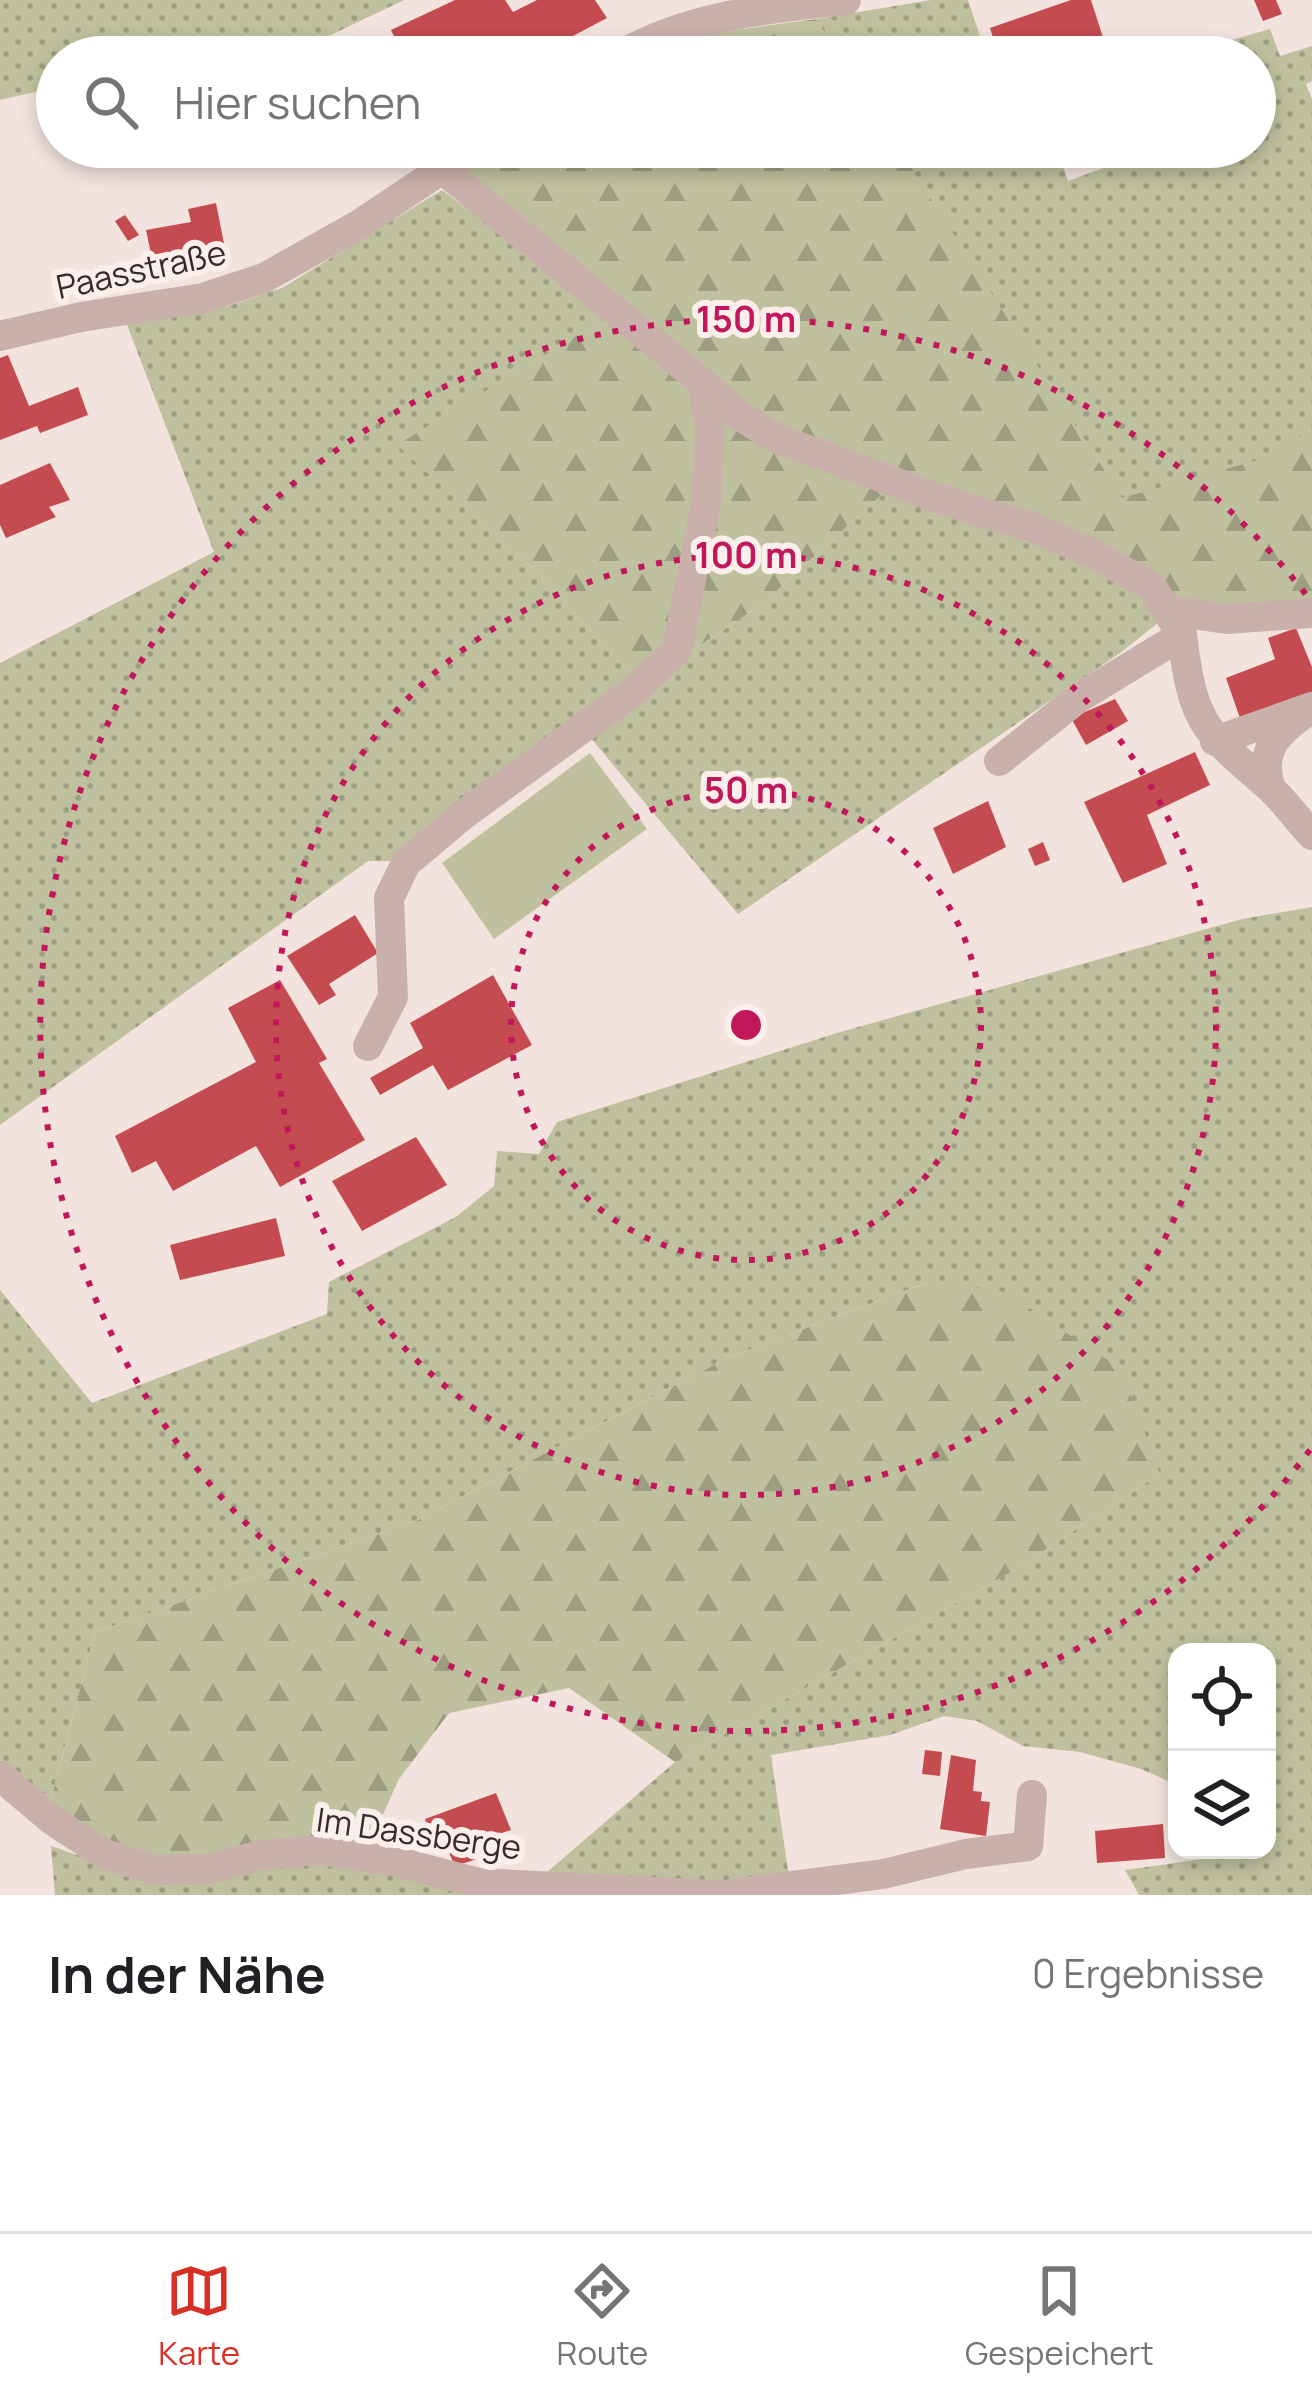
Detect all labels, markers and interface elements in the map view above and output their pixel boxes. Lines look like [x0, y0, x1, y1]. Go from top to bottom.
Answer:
search box [36, 36, 1276, 168]
icon: search [78, 69, 144, 135]
text: Hier suchen [174, 71, 421, 133]
street label: Paasstraße [52, 229, 230, 309]
text: 150 m [696, 294, 796, 343]
text: 100 m [695, 530, 797, 579]
text: 50 m [704, 765, 788, 814]
centre of rings [725, 1004, 767, 1046]
map controls [1168, 1643, 1276, 1859]
button: locate [1168, 1643, 1276, 1751]
button: layers [1168, 1751, 1276, 1859]
street label: Im Dassberge [314, 1796, 524, 1870]
text: In der Nähe [48, 1939, 326, 2008]
text: 0 Ergebnisse [1032, 1946, 1264, 2000]
tab: Karte [158, 2258, 240, 2375]
tab: Route [557, 2258, 648, 2375]
tab: Gespeichert [965, 2258, 1154, 2375]

